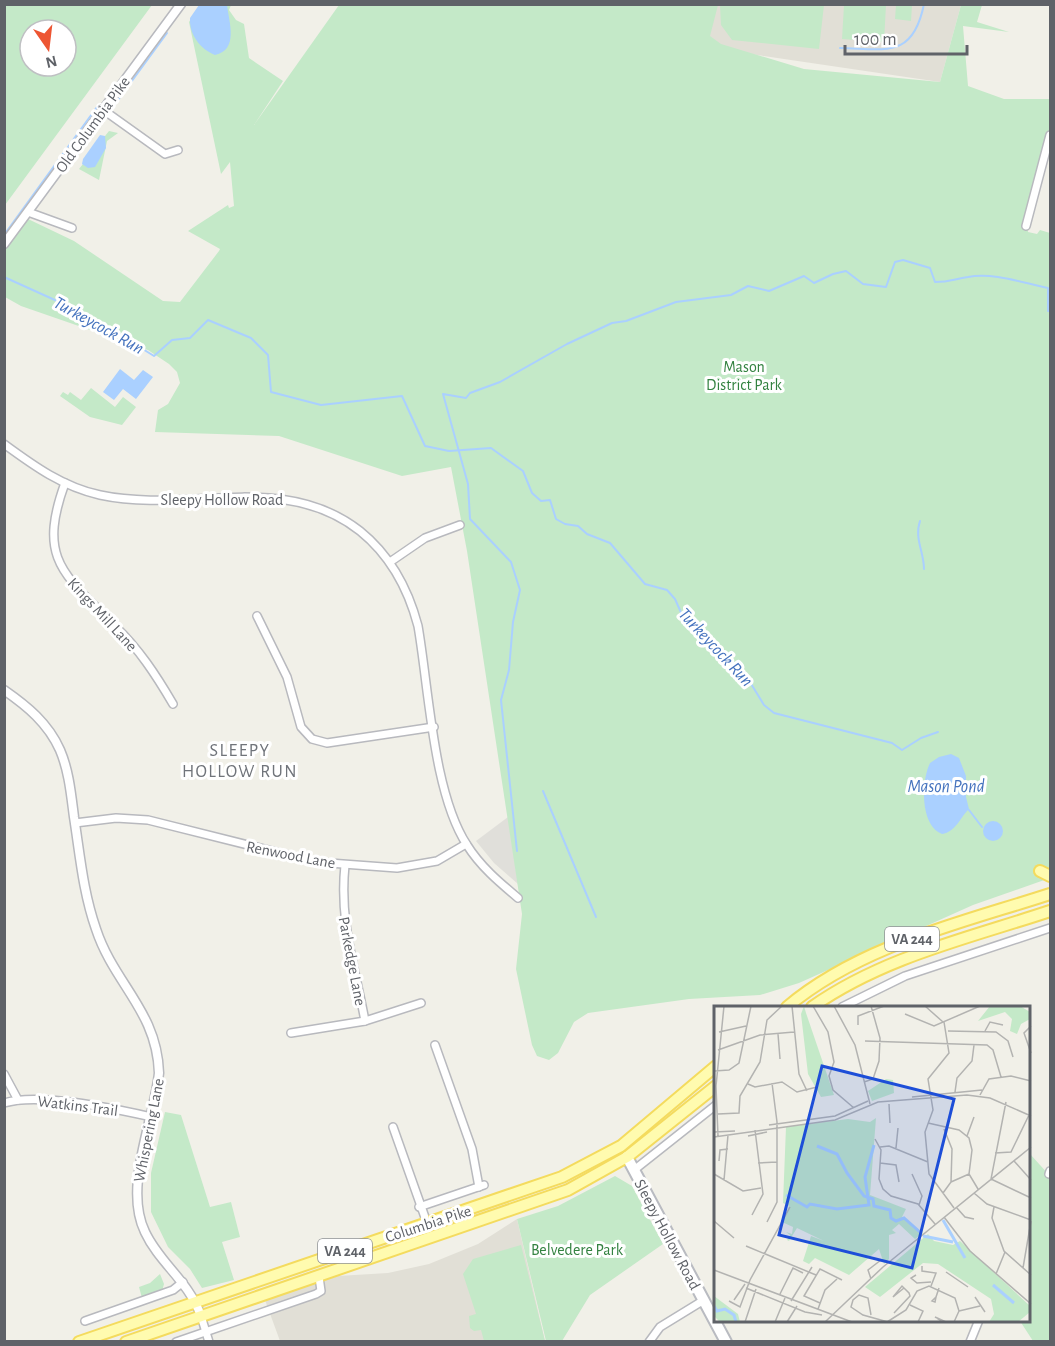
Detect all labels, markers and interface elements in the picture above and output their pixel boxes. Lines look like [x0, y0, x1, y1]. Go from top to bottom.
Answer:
north arrow [18, 18, 78, 78]
scale bar [845, 18, 966, 56]
text: 100 m [854, 31, 897, 49]
text: N [44, 52, 59, 71]
street label: Old Columbia Pike [53, 74, 133, 176]
water label: Turkeycock Run [50, 294, 147, 358]
park label: Mason District Park [706, 359, 783, 393]
street label: Sleepy Hollow Road [161, 492, 283, 509]
street label: Kings Mill Lane [64, 575, 140, 654]
water label: Turkeycock Run [675, 605, 756, 690]
district label: SLEEPY HOLLOW RUN [182, 742, 298, 781]
water label: Mason Pond [907, 778, 985, 796]
street label: Renwood Lane [245, 839, 337, 871]
street label: Parkedge Lane [336, 915, 368, 1007]
road number: VA 244 [885, 927, 939, 951]
inset map [714, 1006, 1031, 1322]
street label: Whispering Lane [131, 1077, 167, 1183]
street label: Watkins Trail [37, 1093, 119, 1119]
street label: Sleepy Hollow Road [630, 1177, 703, 1293]
street label: Columbia Pike [383, 1203, 473, 1245]
road number: VA 244 [318, 1239, 372, 1263]
park label: Belvedere Park [531, 1242, 624, 1258]

